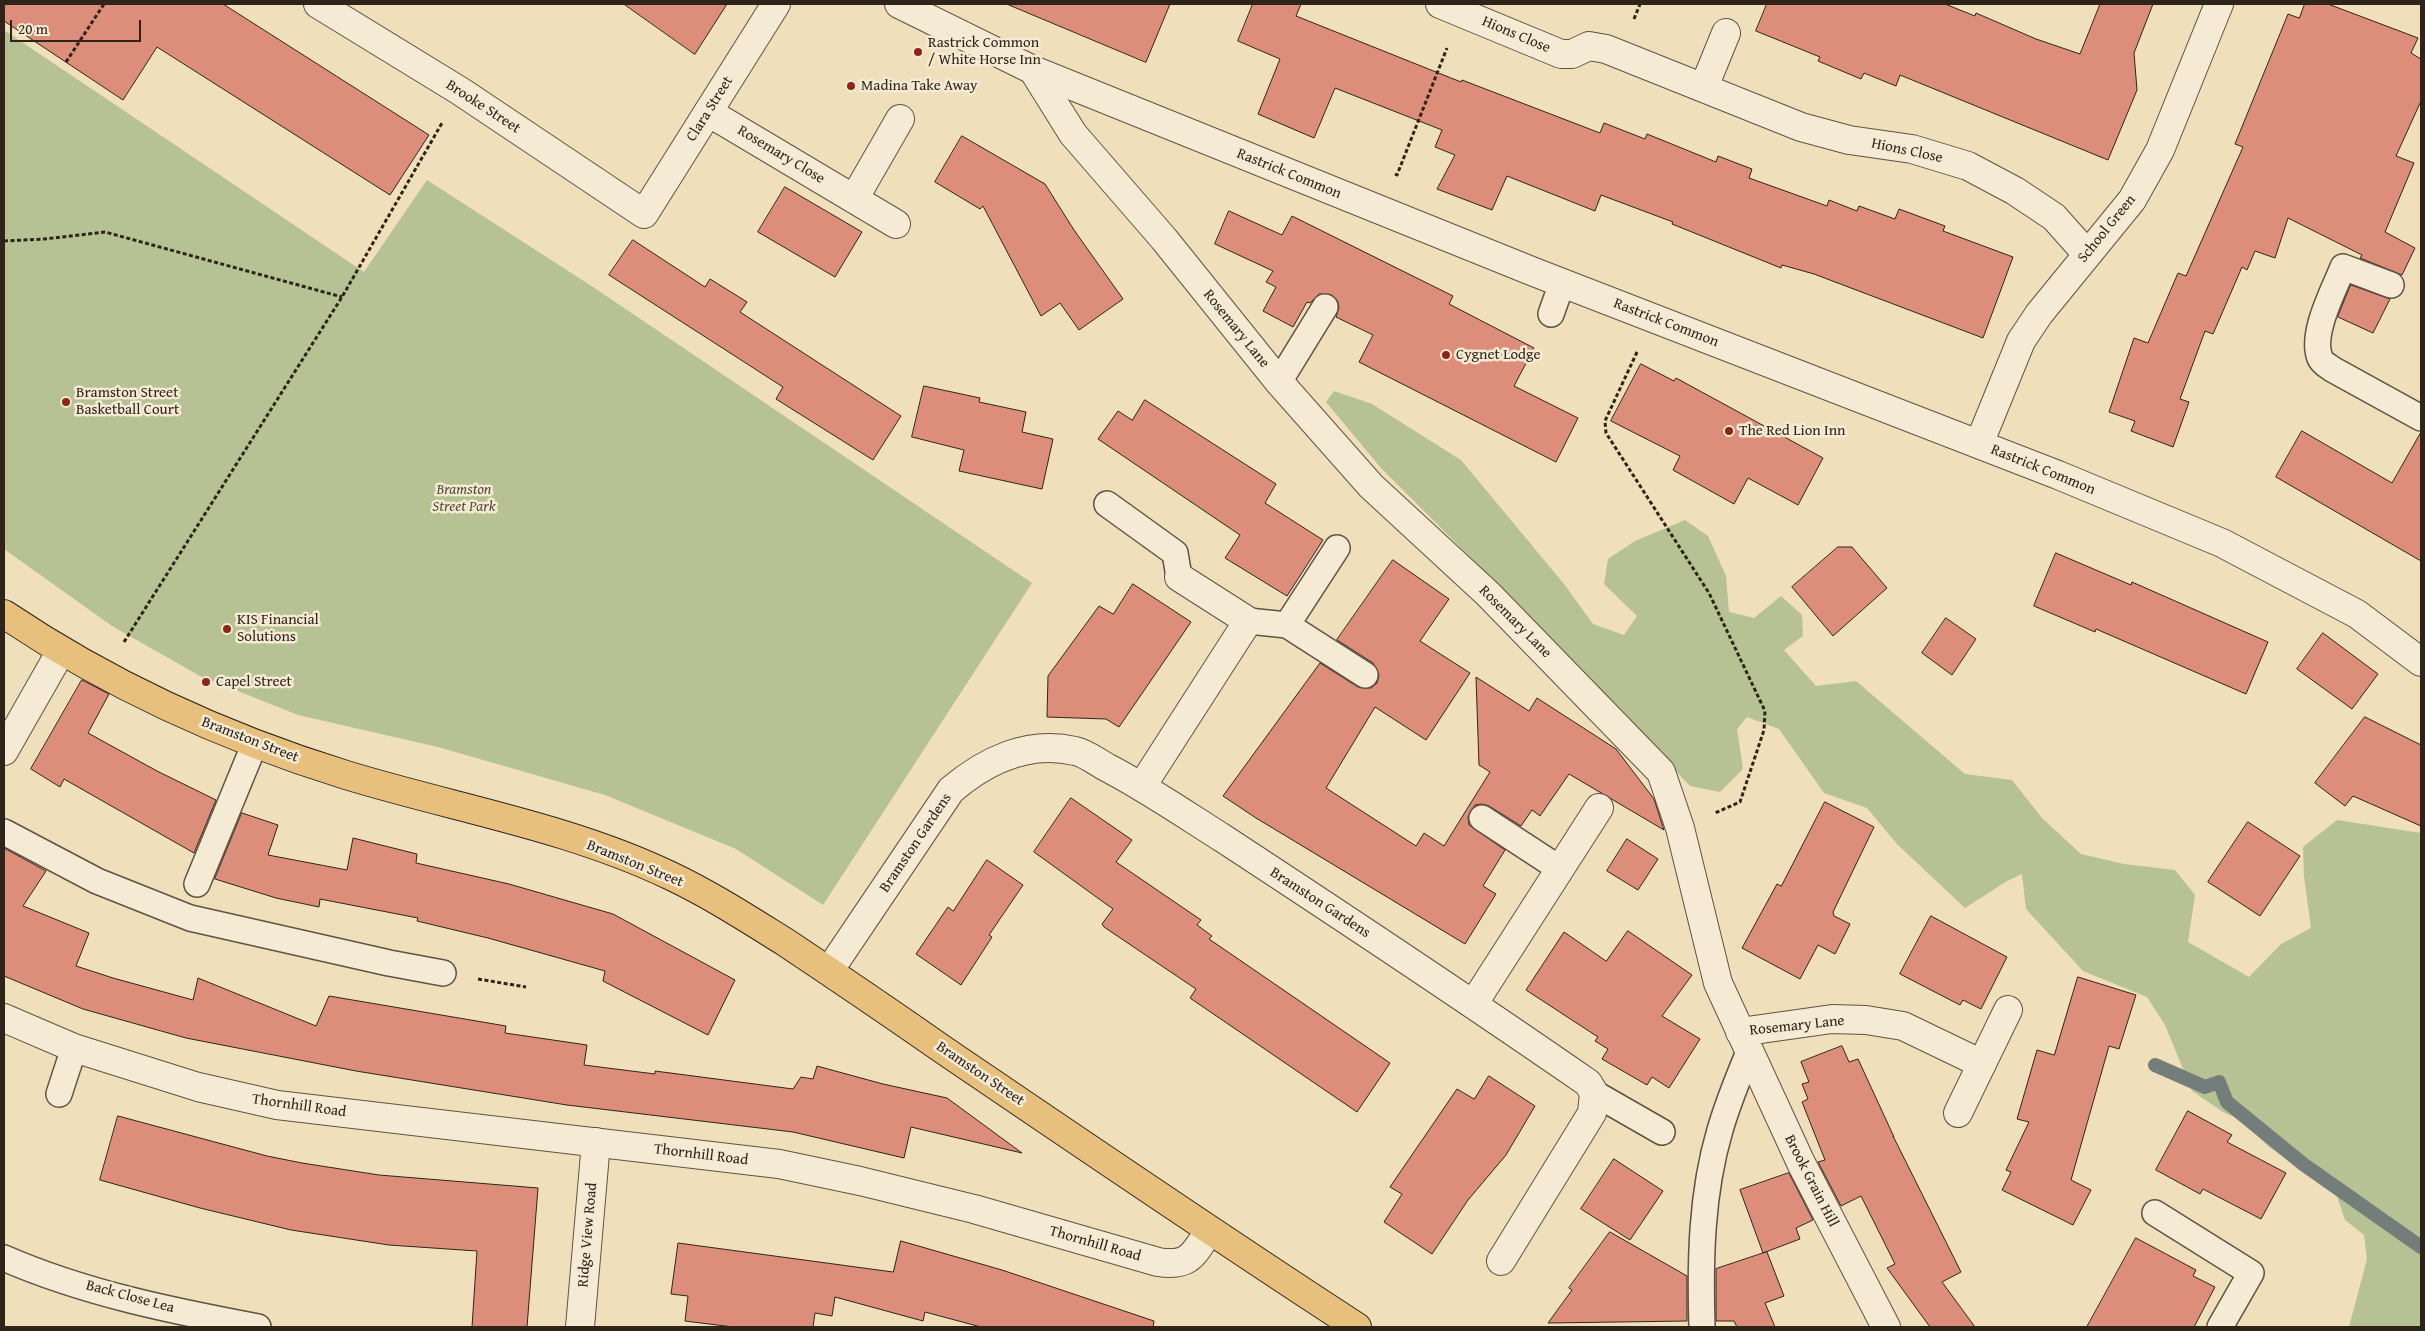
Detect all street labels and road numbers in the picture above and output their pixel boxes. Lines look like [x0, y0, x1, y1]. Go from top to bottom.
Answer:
street label: Hions Close [1479, 13, 1553, 57]
street label: Clara Street [683, 73, 737, 145]
street label: Brooke Street [442, 76, 524, 138]
street label: Rosemary Close [734, 122, 828, 188]
street label: Hions Close [1870, 135, 1944, 167]
street label: Rastrick Common [1234, 145, 1344, 203]
street label: School Green [2074, 191, 2140, 267]
street label: Rosemary Lane [1199, 286, 1273, 372]
street label: Rastrick Common [1611, 295, 1721, 351]
street label: Rastrick Common [1988, 441, 2098, 499]
street label: Rosemary Lane [1475, 582, 1555, 662]
street label: Bramston Street [199, 713, 301, 767]
street label: Bramston Gardens [876, 790, 956, 896]
street label: Bramston Street [584, 836, 686, 892]
street label: Bramston Gardens [1266, 864, 1374, 942]
street label: Rosemary Lane [1749, 1012, 1845, 1040]
street label: Bramston Street [932, 1038, 1028, 1110]
street label: Thornhill Road [251, 1090, 347, 1122]
street label: Brook Grain Hill [1780, 1132, 1842, 1230]
street label: Thornhill Road [653, 1140, 749, 1170]
street label: Ridge View Road [574, 1182, 602, 1288]
street label: Thornhill Road [1047, 1222, 1143, 1266]
street label: Back Close Lea [84, 1277, 176, 1317]

